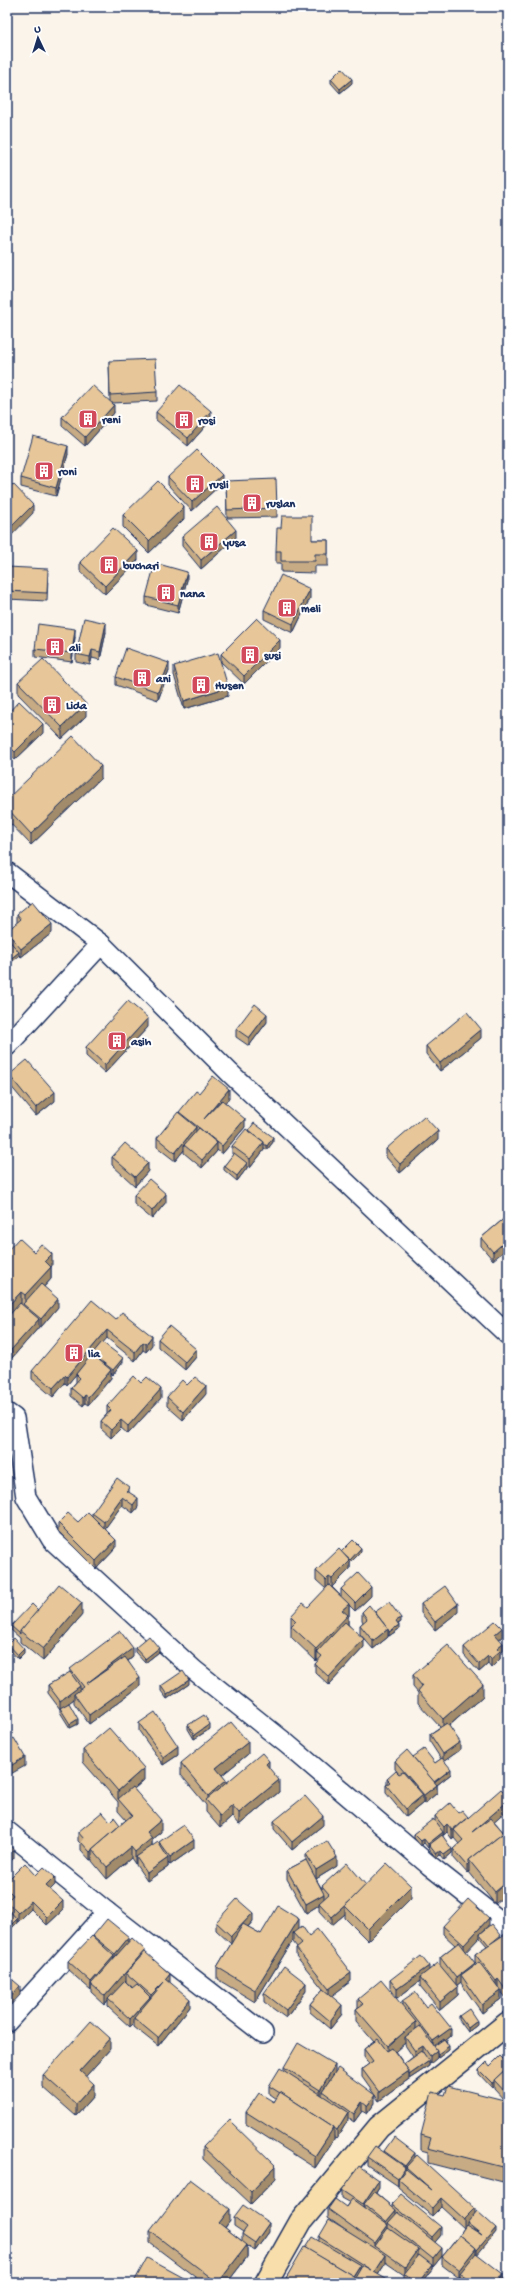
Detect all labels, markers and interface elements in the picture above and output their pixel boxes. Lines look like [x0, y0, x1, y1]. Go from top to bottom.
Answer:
north arrow [18, 18, 58, 58]
text: U [34, 24, 42, 36]
building icon: reni [77, 408, 99, 430]
building icon: rosi [173, 409, 195, 431]
place label: reni [101, 414, 121, 428]
place label: rosi [197, 415, 216, 429]
building icon: roni [33, 460, 55, 482]
place label: roni [57, 466, 77, 480]
building icon: rusli [184, 473, 206, 495]
place label: rusli [208, 479, 229, 493]
building icon: ruslan [241, 492, 263, 514]
place label: ruslan [265, 498, 296, 512]
building icon: yusa [198, 531, 220, 553]
place label: yusa [222, 537, 247, 551]
building icon: buchari [98, 554, 120, 576]
place label: buchari [122, 560, 159, 574]
building icon: nana [155, 582, 177, 604]
place label: nana [180, 588, 206, 602]
building icon: meli [276, 597, 298, 619]
place label: meli [301, 603, 321, 617]
building icon: ali [44, 636, 66, 658]
place label: ali [68, 642, 81, 656]
building icon: susi [239, 644, 261, 666]
place label: susi [264, 650, 281, 664]
building icon: ani [131, 667, 153, 689]
place label: ani [155, 673, 171, 687]
building icon: Husen [190, 674, 212, 696]
place label: Husen [215, 680, 244, 694]
building icon: Lida [41, 694, 63, 716]
place label: Lida [66, 700, 88, 714]
building icon: asih [106, 1030, 128, 1052]
place label: asih [130, 1036, 152, 1050]
building icon: lia [63, 1342, 85, 1364]
place label: lia [87, 1348, 101, 1362]

